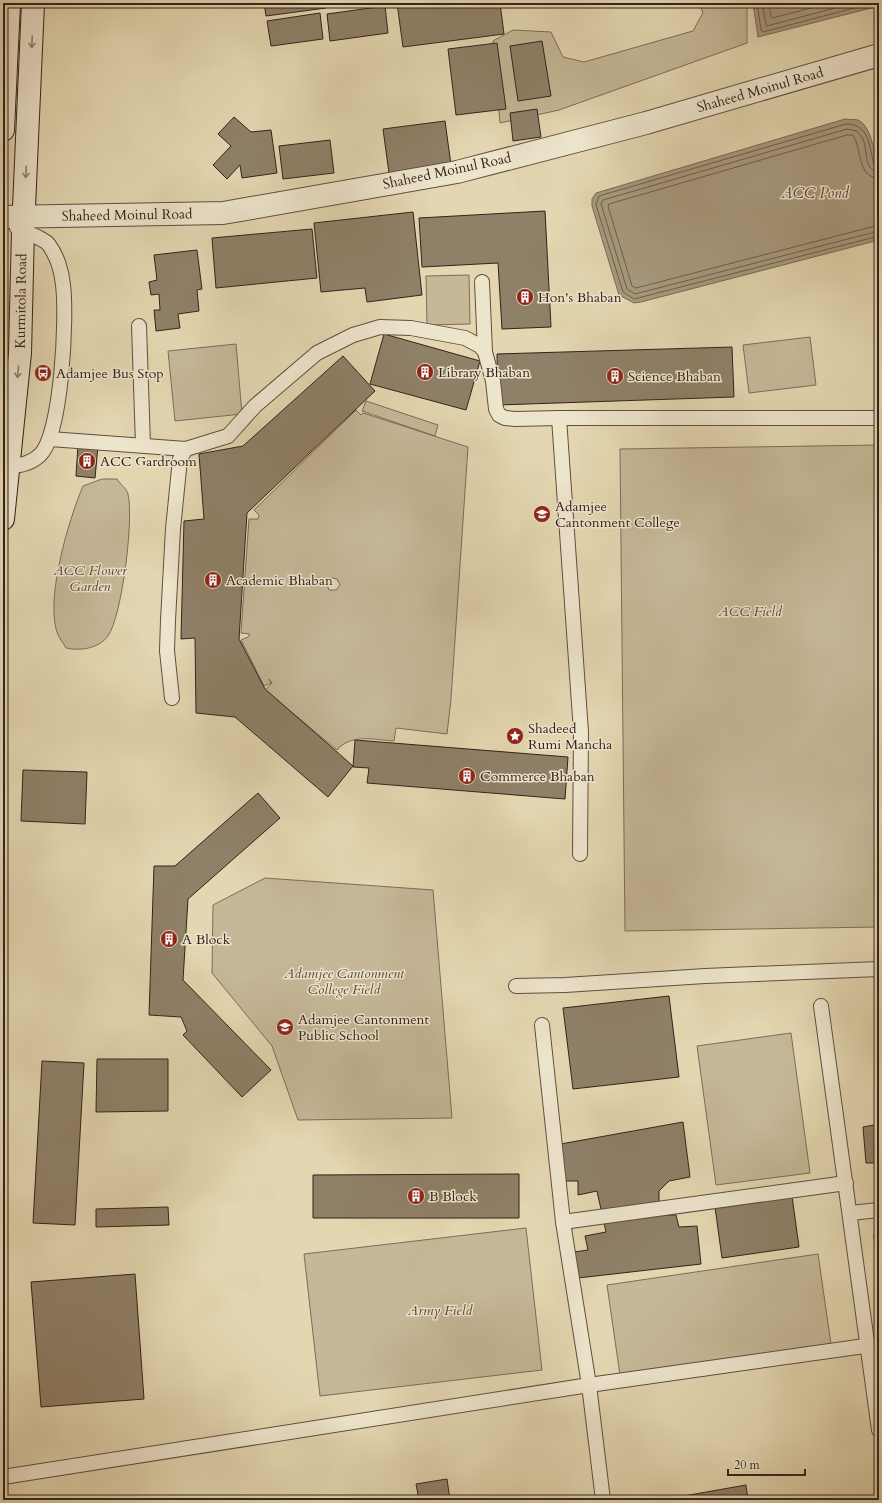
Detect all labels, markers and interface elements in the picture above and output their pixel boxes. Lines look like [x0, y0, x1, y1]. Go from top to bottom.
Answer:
one-way arrow [28, 35, 35, 48]
street label: Shaheed Moinul Road [695, 63, 826, 117]
street label: Shaheed Moinul Road [381, 148, 513, 194]
one-way arrow [23, 165, 30, 178]
water label: ACC Pond [780, 183, 849, 203]
street label: Shaheed Moinul Road [61, 204, 193, 226]
street label: Kurmitola Road [11, 253, 31, 349]
building icon: Hon's Bhaban [515, 287, 535, 307]
place label: Hon's Bhaban [538, 288, 622, 307]
building icon: Library Bhaban [415, 362, 435, 382]
bus stop icon: Adamjee Bus Stop [33, 363, 53, 383]
place label: Library Bhaban [438, 363, 530, 382]
place label: Adamjee Bus Stop [56, 364, 164, 383]
one-way arrow [15, 365, 22, 378]
building icon: Science Bhaban [605, 366, 625, 386]
place label: Science Bhaban [628, 367, 721, 386]
building icon: ACC Gardroom [77, 451, 97, 471]
place label: ACC Gardroom [100, 452, 197, 471]
place label: Adamjee Cantonment College [555, 497, 680, 532]
school or university icon: Adamjee Cantonment College [532, 504, 552, 524]
park label: ACC Flower Garden [52, 561, 127, 596]
building icon: Academic Bhaban [203, 570, 223, 590]
place label: Academic Bhaban [226, 571, 333, 590]
park label: ACC Field [717, 602, 783, 621]
place label: Shadeed Rumi Mancha [528, 719, 612, 754]
place icon: Shadeed Rumi Mancha [505, 726, 525, 746]
building icon: Commerce Bhaban [457, 766, 477, 786]
place label: Commerce Bhaban [480, 767, 595, 786]
building icon: A Block [159, 929, 179, 949]
place label: A Block [182, 930, 231, 949]
park label: Adamjee Cantonment College Field [283, 964, 405, 999]
place label: Adamjee Cantonment Public School [298, 1010, 430, 1045]
school or university icon: Adamjee Cantonment Public School [275, 1017, 295, 1037]
building icon: B Block [406, 1186, 426, 1206]
place label: B Block [429, 1187, 477, 1206]
park label: Army Field [407, 1301, 474, 1320]
scale bar [728, 1451, 805, 1477]
text: 20 m [734, 1457, 761, 1473]

